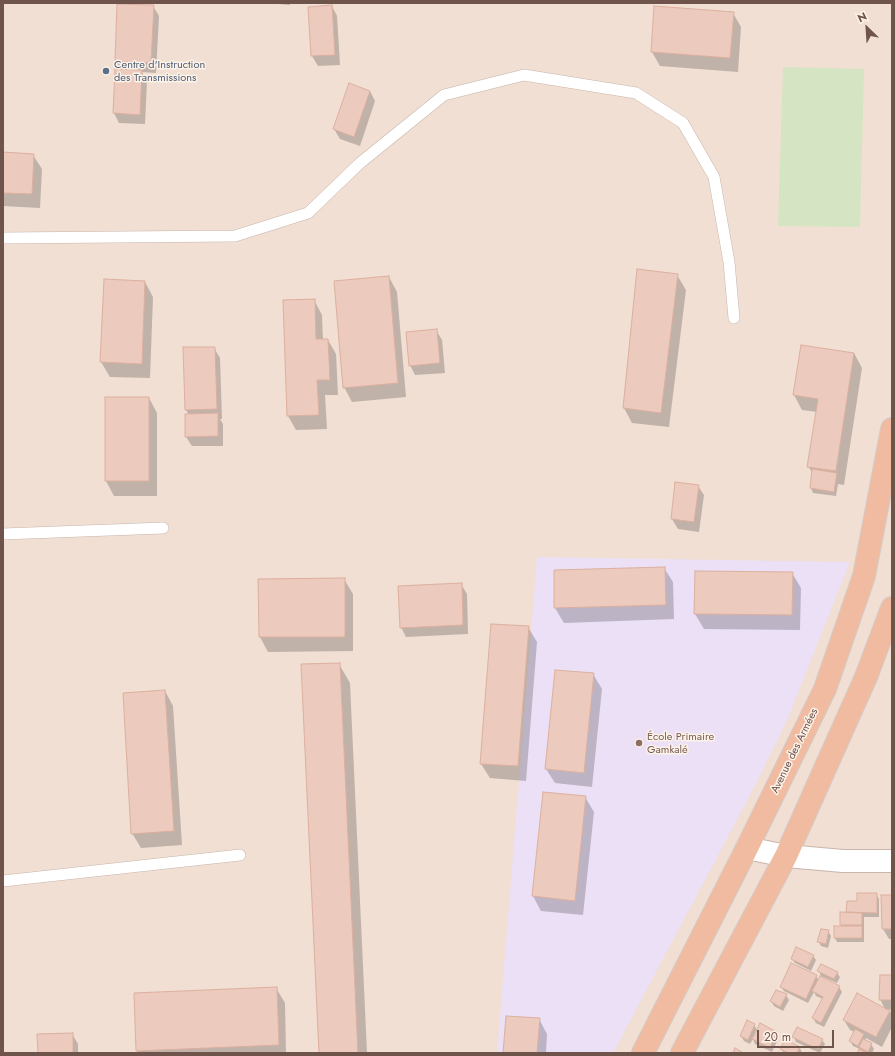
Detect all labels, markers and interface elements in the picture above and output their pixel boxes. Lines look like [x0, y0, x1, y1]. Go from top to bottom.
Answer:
north arrow [847, 8, 887, 48]
text: N [855, 8, 869, 26]
place label: Centre d'Instruction des Transmissions [114, 58, 205, 84]
marker: Centre d'Instruction des Transmissions [101, 66, 111, 76]
street label: Avenue des Armées [769, 706, 821, 796]
place label: École Primaire Gamkalé [647, 730, 714, 756]
marker: École Primaire Gamkalé [634, 738, 644, 748]
scale bar [759, 1022, 836, 1048]
text: 20 m [764, 1028, 791, 1046]

